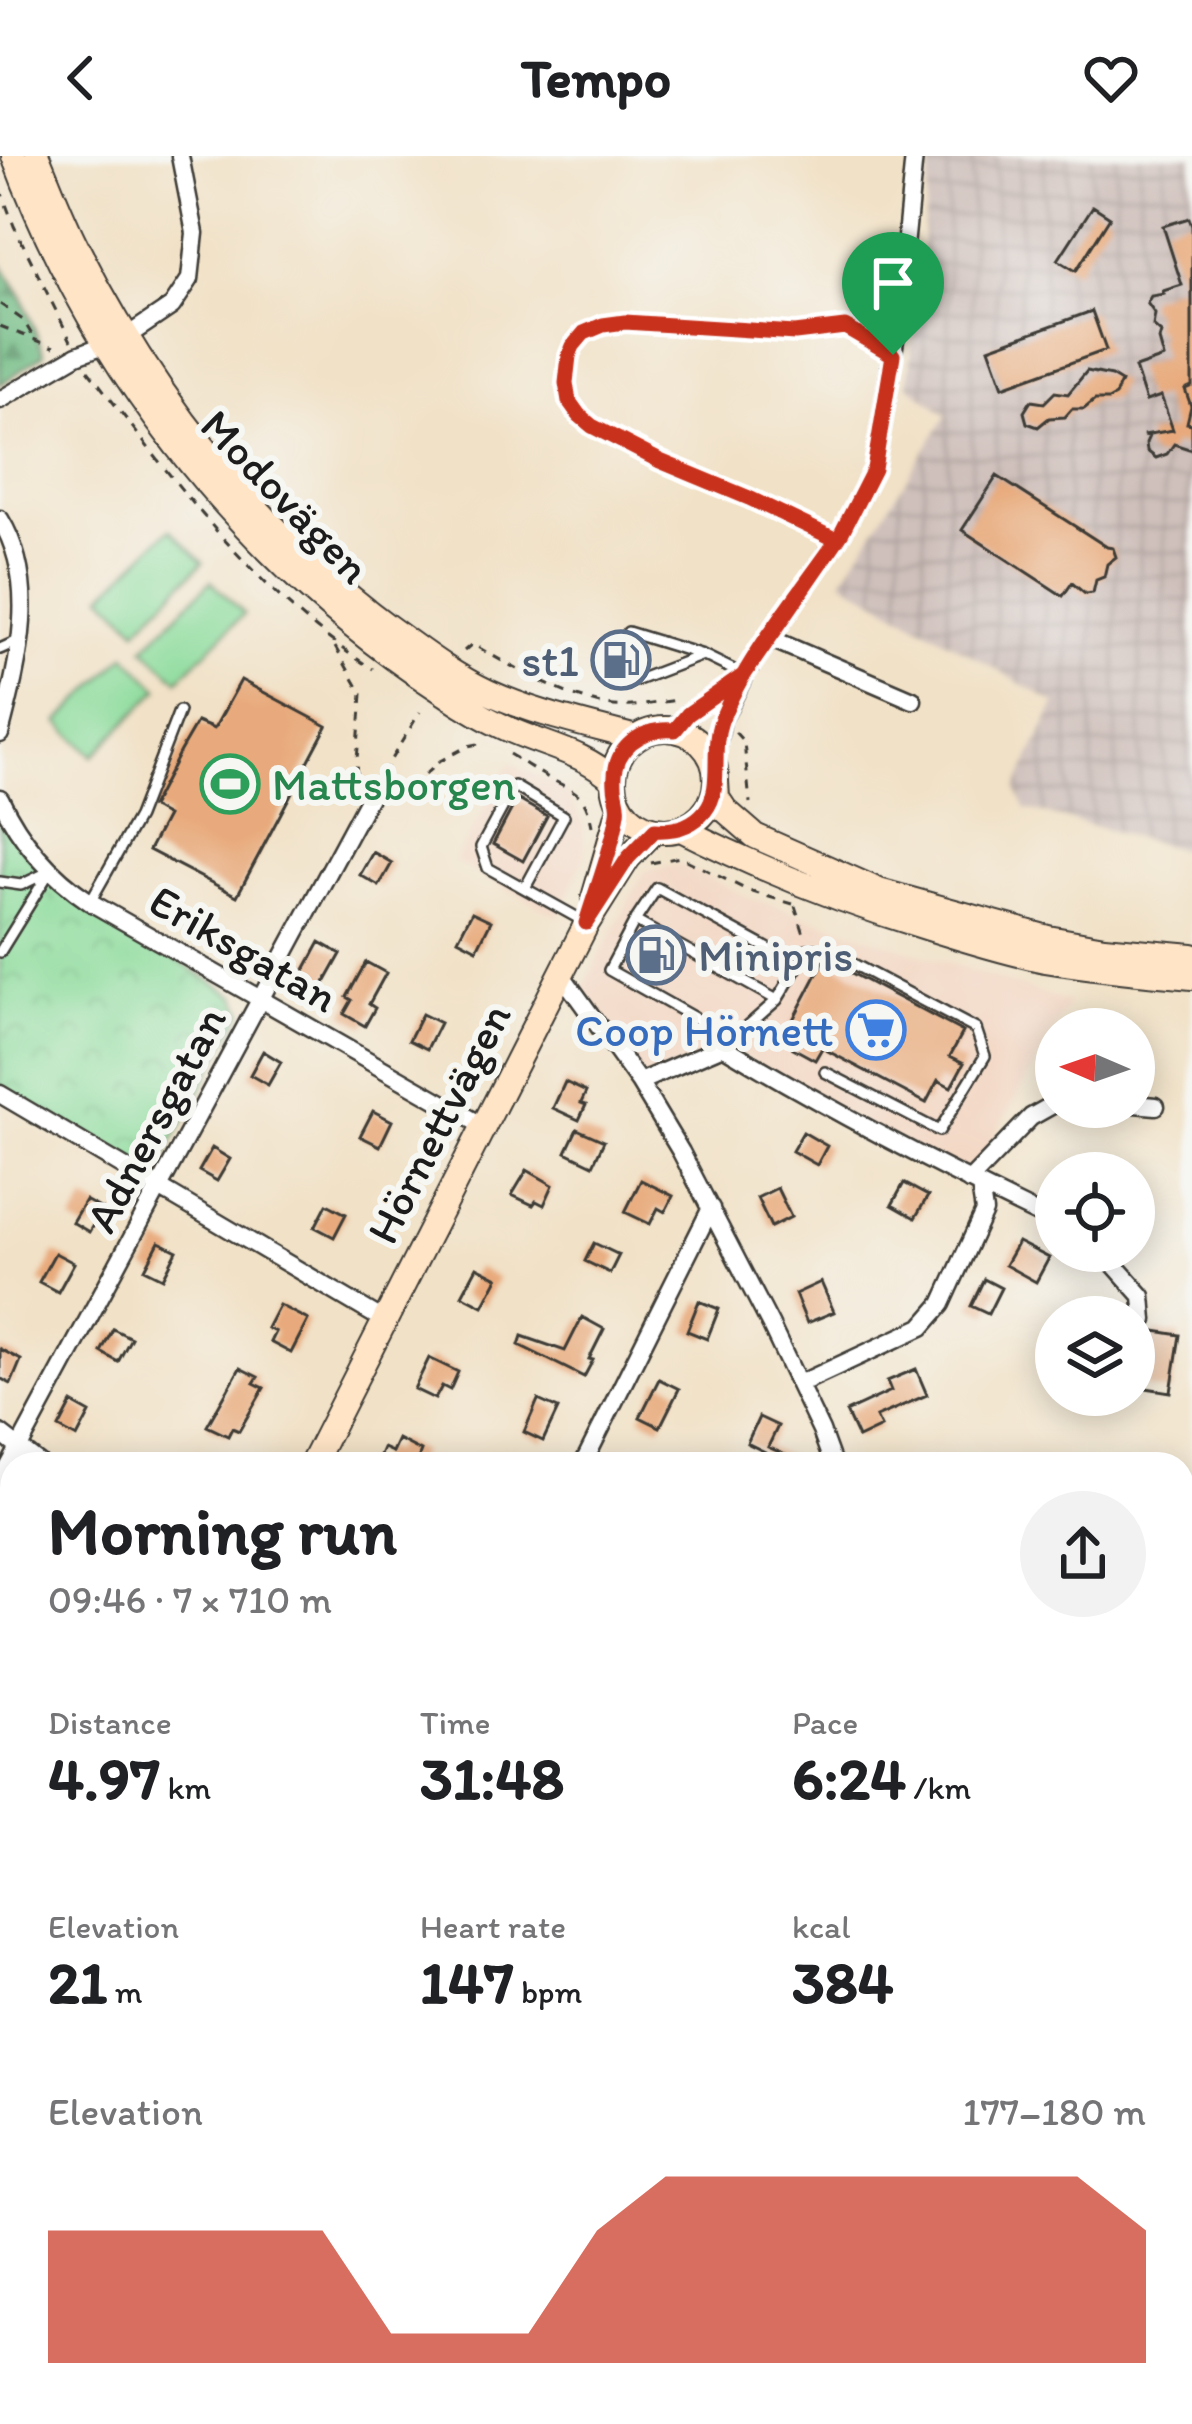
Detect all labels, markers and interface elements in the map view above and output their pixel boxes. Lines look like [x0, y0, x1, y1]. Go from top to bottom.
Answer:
icon: back [48, 45, 114, 111]
icon: heart [1078, 45, 1144, 111]
text: Tempo [521, 46, 671, 111]
pin [842, 232, 944, 355]
icon: arrive [860, 250, 926, 316]
street label: Modovägen [190, 398, 382, 594]
fuel station icon: st1 [590, 629, 652, 691]
place label: st1 [521, 633, 579, 687]
sports icon: Mattsborgen [199, 753, 261, 815]
place label: Mattsborgen [272, 757, 516, 811]
street label: Eriksgatan [140, 873, 348, 1023]
fuel station icon: Minipris [625, 924, 687, 986]
place label: Minipris [698, 928, 853, 982]
street label: Hörnettvägen [354, 994, 522, 1252]
street label: Adnersgatan [73, 997, 237, 1241]
supermarket icon: Coop Hörnett [845, 999, 907, 1061]
place label: Coop Hörnett [575, 1003, 834, 1057]
north arrow [1035, 1008, 1155, 1128]
map controls [1035, 1008, 1155, 1416]
button: locate [1035, 1152, 1155, 1272]
button: layers [1035, 1296, 1155, 1416]
text: Morning run [48, 1491, 397, 1571]
button: share [1020, 1491, 1146, 1617]
text: 09:46 · 7 × 710 m [48, 1576, 332, 1623]
text: Distance [48, 1703, 172, 1742]
text: Time [420, 1703, 490, 1742]
text: Pace [792, 1703, 858, 1742]
text: 4.97 [48, 1742, 160, 1814]
text: 31:48 [420, 1742, 564, 1814]
text: 6:24 [792, 1742, 906, 1814]
text: km [160, 1768, 211, 1807]
text: /km [906, 1768, 971, 1807]
text: Elevation [48, 1907, 179, 1946]
text: Heart rate [420, 1907, 566, 1946]
text: kcal [792, 1907, 851, 1946]
text: 21 [48, 1946, 107, 2018]
text: 147 [420, 1946, 514, 2018]
text: 384 [792, 1946, 894, 2018]
text: m [107, 1972, 143, 2011]
text: bpm [514, 1972, 582, 2011]
text: Elevation [48, 2088, 203, 2135]
text: 177–180 m [962, 2088, 1146, 2135]

